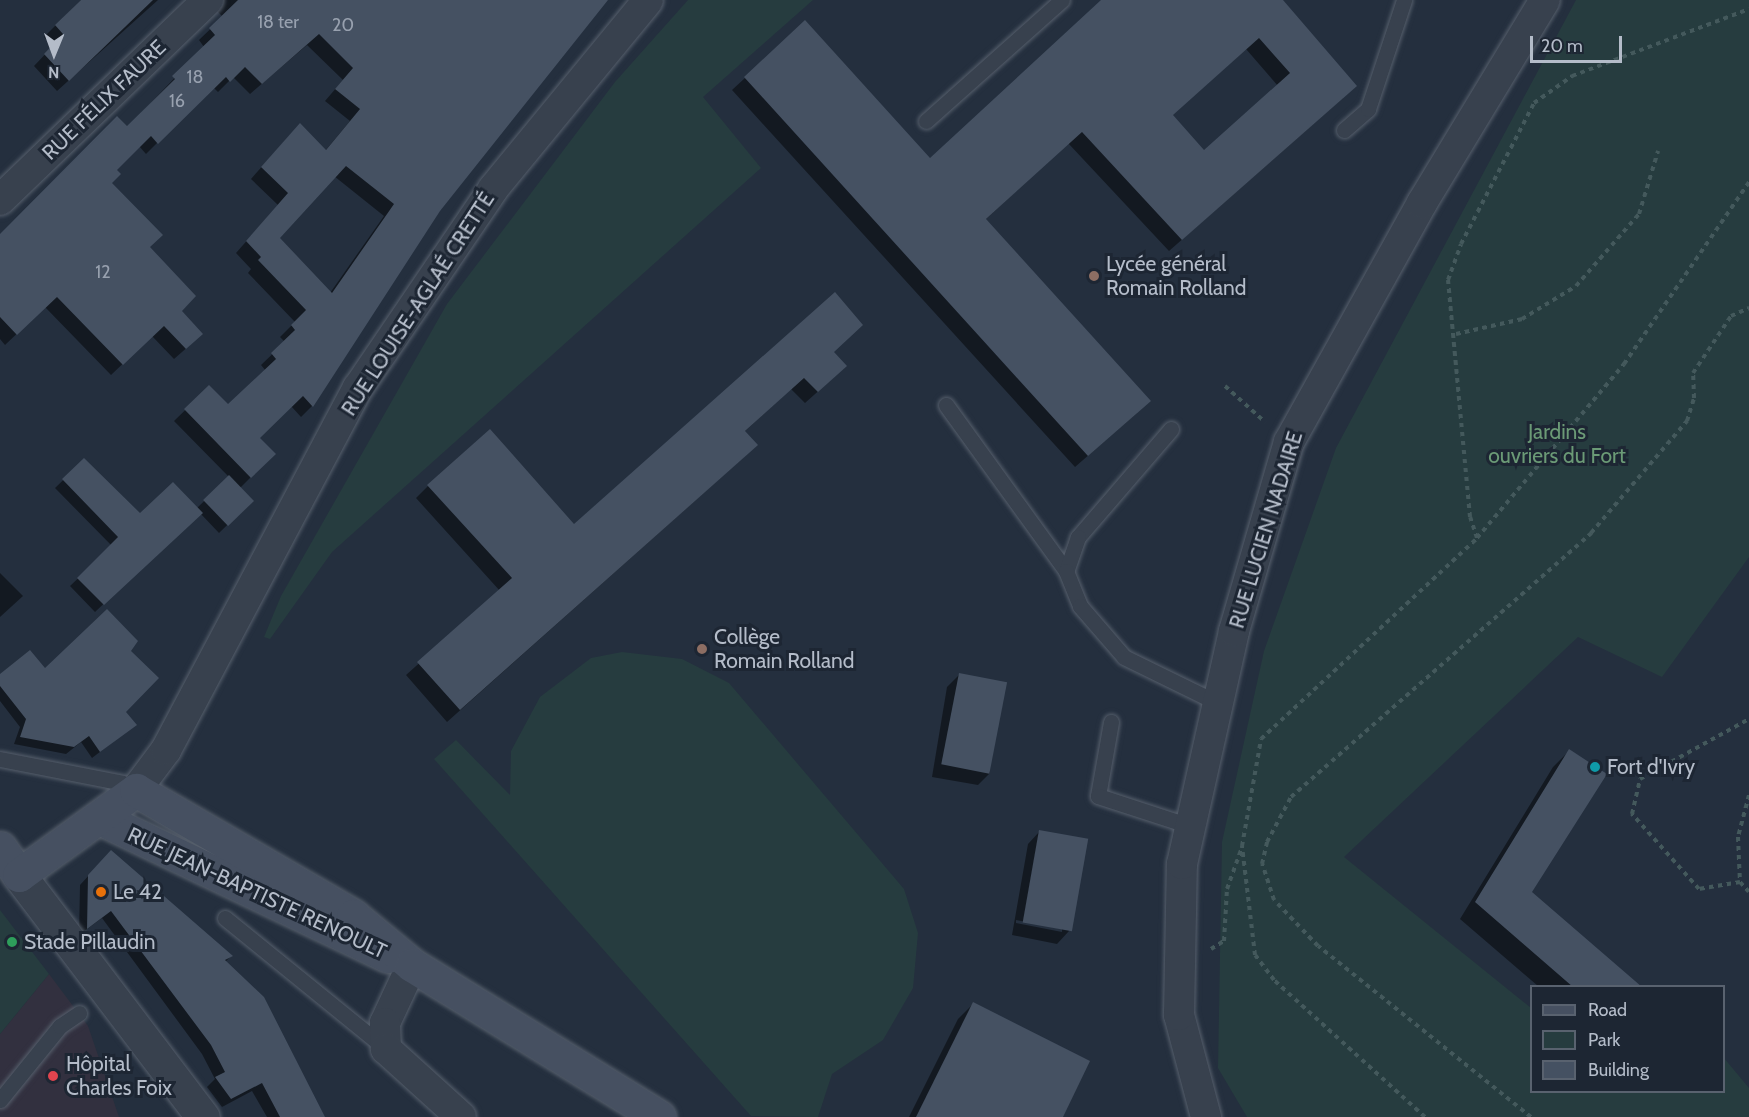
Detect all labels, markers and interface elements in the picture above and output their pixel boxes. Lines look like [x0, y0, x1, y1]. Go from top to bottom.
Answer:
house number: 18 ter [257, 11, 299, 33]
house number: 20 [332, 14, 354, 36]
north arrow [24, 24, 84, 84]
scale bar [1533, 24, 1624, 62]
street label: RUE FÉLIX FAURE [37, 35, 171, 165]
text: 20 m [1541, 35, 1583, 57]
text: N [48, 63, 59, 82]
house number: 18 [187, 66, 203, 88]
house number: 16 [169, 90, 185, 112]
street label: RUE LOUISE-AGLAÉ CRETTÉ [336, 188, 500, 420]
place label: Lycée général Romain Rolland [1106, 251, 1246, 301]
house number: 12 [95, 261, 111, 283]
marker: Lycée général Romain Rolland [1087, 269, 1101, 283]
park label: Jardins ouvriers du Fort [1488, 419, 1626, 469]
street label: RUE LUCIEN NADAIRE [1224, 429, 1308, 631]
place label: Collège Romain Rolland [714, 624, 854, 674]
marker: Collège Romain Rolland [695, 642, 709, 656]
place label: Fort d'Ivry [1607, 754, 1695, 780]
marker: Fort d'Ivry [1588, 760, 1602, 774]
street label: RUE JEAN-BAPTISTE RENOULT [124, 822, 390, 964]
place label: Le 42 [113, 879, 162, 905]
marker: Le 42 [94, 885, 108, 899]
place label: Stade Pillaudin [24, 929, 155, 955]
marker: Stade Pillaudin [5, 935, 19, 949]
legend [1530, 985, 1725, 1093]
text: Road [1588, 999, 1627, 1021]
text: Park [1588, 1029, 1620, 1051]
place label: Hôpital Charles Foix [66, 1051, 172, 1101]
text: Building [1588, 1059, 1649, 1081]
marker: Hôpital Charles Foix [44, 1067, 62, 1085]

